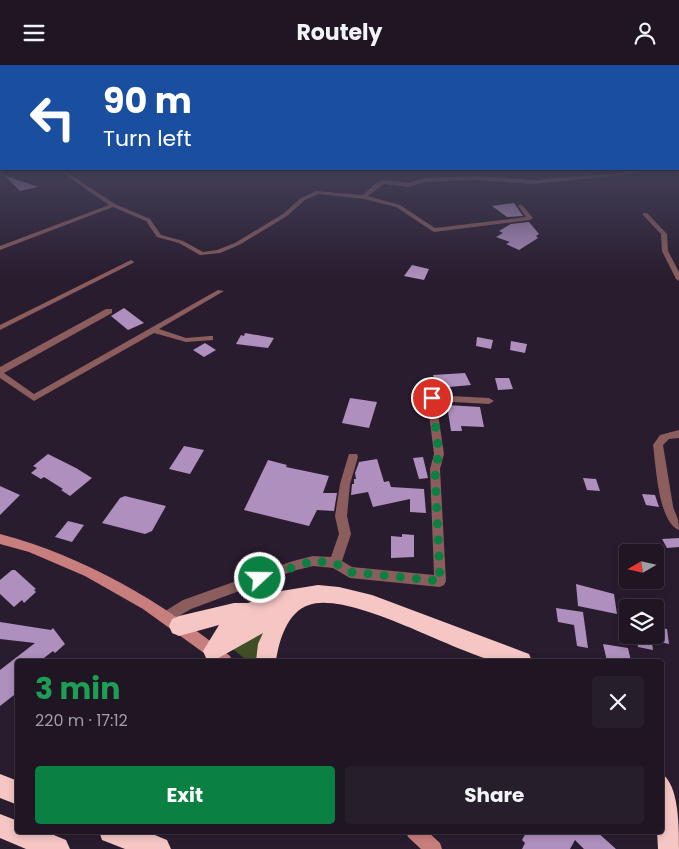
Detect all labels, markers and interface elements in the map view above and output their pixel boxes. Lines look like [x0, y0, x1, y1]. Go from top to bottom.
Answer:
text: Routely [296, 17, 383, 48]
icon: menu [20, 19, 48, 47]
icon: person [631, 19, 659, 47]
text: 90 m [103, 76, 192, 125]
icon: left [20, 85, 85, 150]
text: Turn left [103, 123, 191, 154]
pin [411, 377, 453, 419]
icon: arrive [418, 384, 446, 412]
north arrow [619, 544, 664, 589]
map controls [619, 544, 664, 644]
position arrow [233, 551, 285, 603]
button: layers [619, 599, 664, 644]
text: 3 min [35, 667, 120, 710]
button: close [592, 676, 644, 728]
text: 220 m · 17:12 [35, 709, 128, 732]
button: Exit [35, 766, 335, 824]
button: Share [345, 766, 644, 824]

